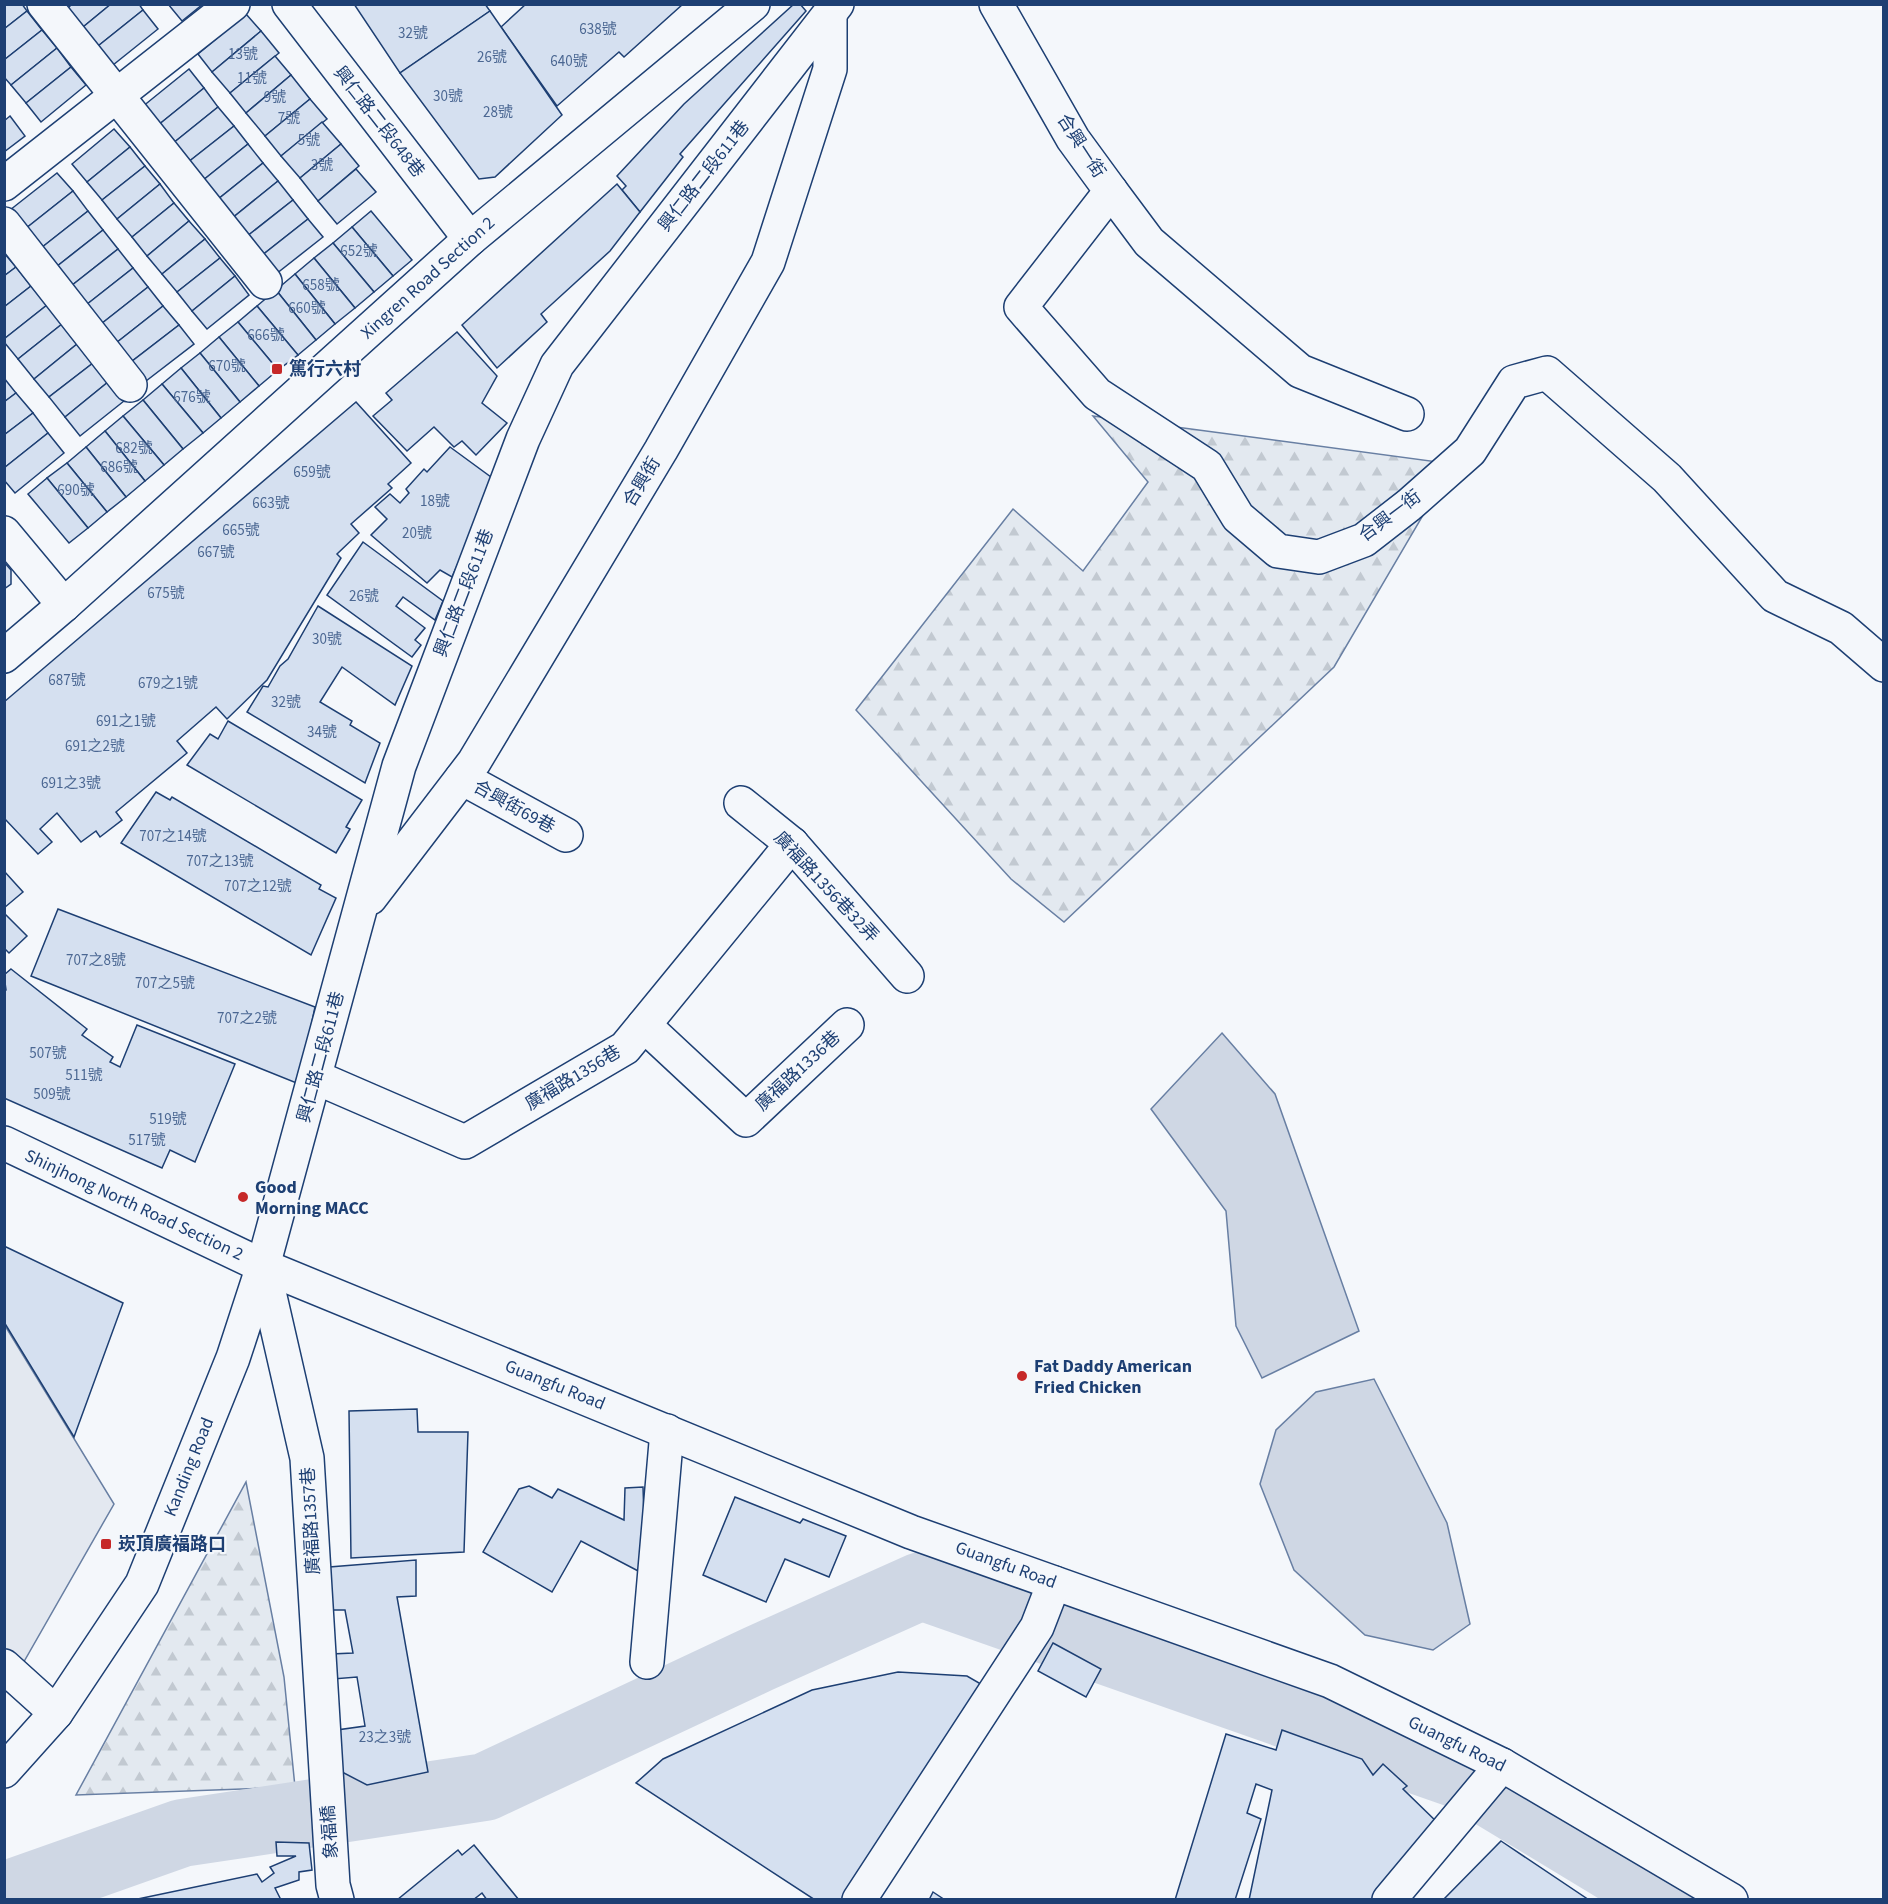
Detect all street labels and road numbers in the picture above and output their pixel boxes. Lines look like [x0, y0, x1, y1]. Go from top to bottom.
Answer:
street label: 興仁路二段648巷 [328, 61, 430, 183]
street label: 合興一街 [1051, 109, 1111, 183]
street label: 興仁路二段611巷 [653, 115, 755, 237]
street label: Xingren Road Section 2 [356, 211, 500, 345]
street label: 合興街 [617, 452, 667, 512]
street label: 合興一街 [1354, 484, 1426, 548]
street label: 興仁路二段611巷 [428, 526, 500, 660]
street label: 合興街69巷 [469, 774, 559, 840]
street label: 廣福路1356巷32弄 [768, 826, 884, 948]
street label: 興仁路二段611巷 [291, 989, 351, 1125]
street label: 廣福路1336巷 [750, 1025, 846, 1117]
street label: 廣福路1356巷 [520, 1040, 626, 1116]
street label: Shinjhong North Road Section 2 [21, 1143, 248, 1267]
street label: Guangfu Road [501, 1354, 609, 1416]
street label: Kanding Road [158, 1414, 220, 1520]
street label: 廣福路1357巷 [296, 1467, 326, 1575]
street label: Guangfu Road [952, 1535, 1060, 1595]
street label: Guangfu Road [1404, 1709, 1510, 1779]
street label: 象福橋 [316, 1804, 344, 1860]

